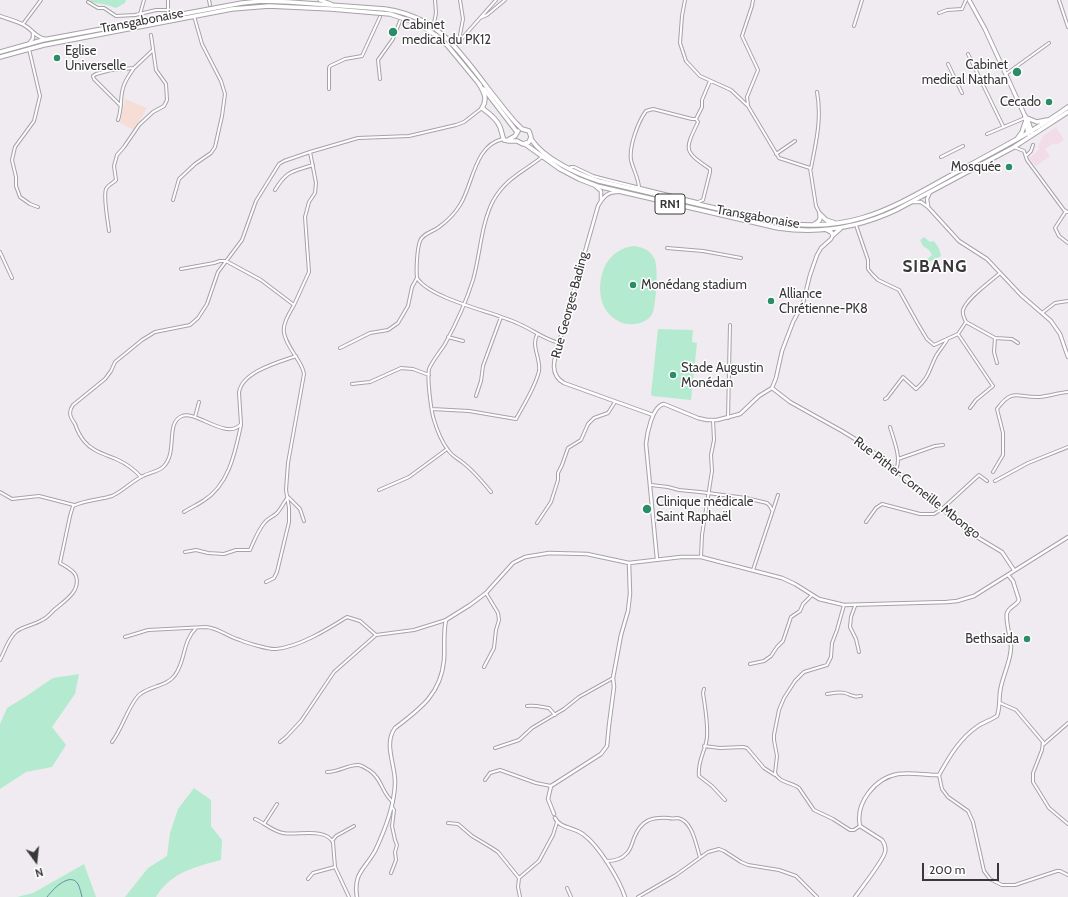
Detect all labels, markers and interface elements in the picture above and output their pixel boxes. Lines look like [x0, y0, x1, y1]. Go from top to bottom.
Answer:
street label: Transgabonaise [99, 5, 185, 37]
place label: Cabinet medical du PK12 [402, 17, 491, 48]
marker: Cabinet medical du PK12 [387, 26, 399, 38]
place label: Eglise Universelle [65, 43, 126, 74]
marker: Eglise Universelle [52, 53, 62, 63]
place label: Cabinet medical Nathan [922, 57, 1008, 88]
marker: Cabinet medical Nathan [1011, 66, 1023, 78]
place label: Cecado [1000, 94, 1041, 110]
marker: Cecado [1044, 97, 1054, 107]
place label: Mosquée [951, 159, 1001, 175]
marker: Mosquée [1004, 162, 1014, 172]
road number: RN1 [655, 194, 685, 214]
street label: Transgabonaise [715, 202, 801, 232]
street label: Rue Georges Bading [548, 250, 592, 360]
district label: SIBANG [902, 257, 968, 277]
place label: Monédang stadium [641, 277, 747, 293]
marker: Monédang stadium [628, 280, 638, 290]
place label: Alliance Chrétienne-PK8 [779, 286, 868, 317]
marker: Alliance Chrétienne-PK8 [766, 296, 776, 306]
place label: Stade Augustin Monédan [681, 360, 764, 391]
marker: Stade Augustin Monédan [668, 370, 678, 380]
street label: Rue Pither Corneille Mbongo [851, 434, 983, 542]
place label: Clinique médicale Saint Raphaël [656, 494, 753, 525]
marker: Clinique médicale Saint Raphaël [641, 503, 653, 515]
place label: Bethsaida [965, 631, 1019, 647]
marker: Bethsaida [1022, 634, 1032, 644]
north arrow [16, 841, 56, 881]
scale bar [924, 855, 1001, 881]
text: 200 m [929, 862, 965, 877]
text: N [34, 865, 45, 880]

